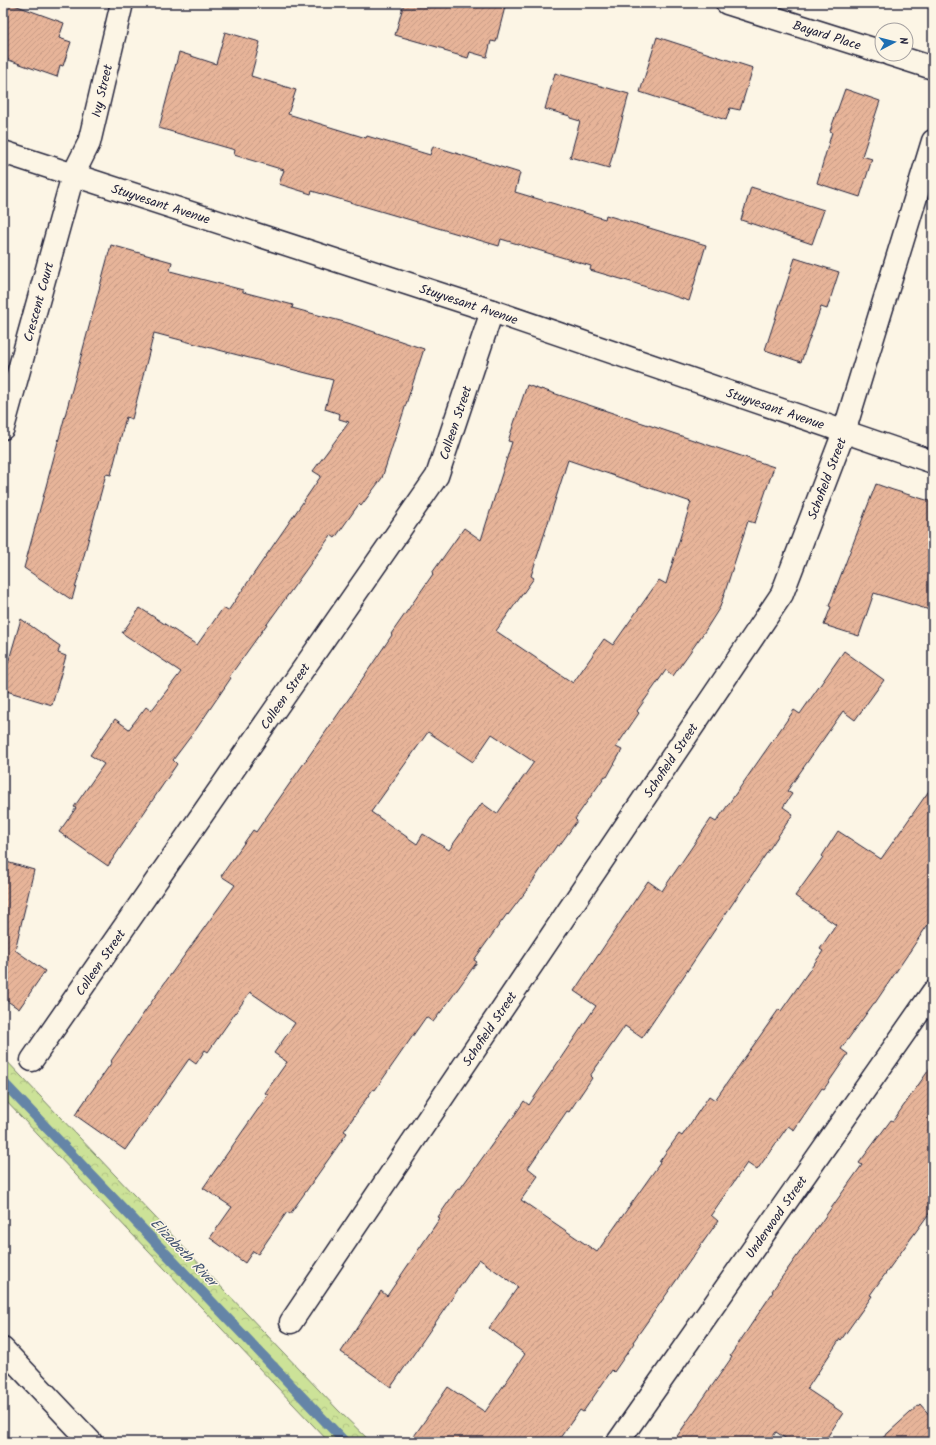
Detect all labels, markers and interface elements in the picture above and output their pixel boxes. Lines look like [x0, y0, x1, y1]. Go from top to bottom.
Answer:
street label: Bayard Place [790, 15, 864, 57]
north arrow [874, 22, 914, 62]
text: N [894, 36, 912, 45]
street label: Ivy Street [86, 61, 119, 120]
street label: Stuyvesant Avenue [108, 179, 213, 231]
street label: Crescent Court [18, 259, 61, 344]
street label: Stuyvesant Avenue [416, 279, 521, 331]
street label: Colleen Street [434, 382, 479, 463]
street label: Stuyvesant Avenue [723, 383, 827, 436]
street label: Schofield Street [802, 434, 853, 523]
street label: Colleen Street [255, 658, 317, 734]
street label: Schofield Street [639, 718, 705, 802]
street label: Colleen Street [70, 925, 132, 1001]
street label: Schofield Street [457, 987, 524, 1071]
street label: Underwood Street [741, 1171, 814, 1263]
water label: Elizabeth River [145, 1213, 224, 1294]

